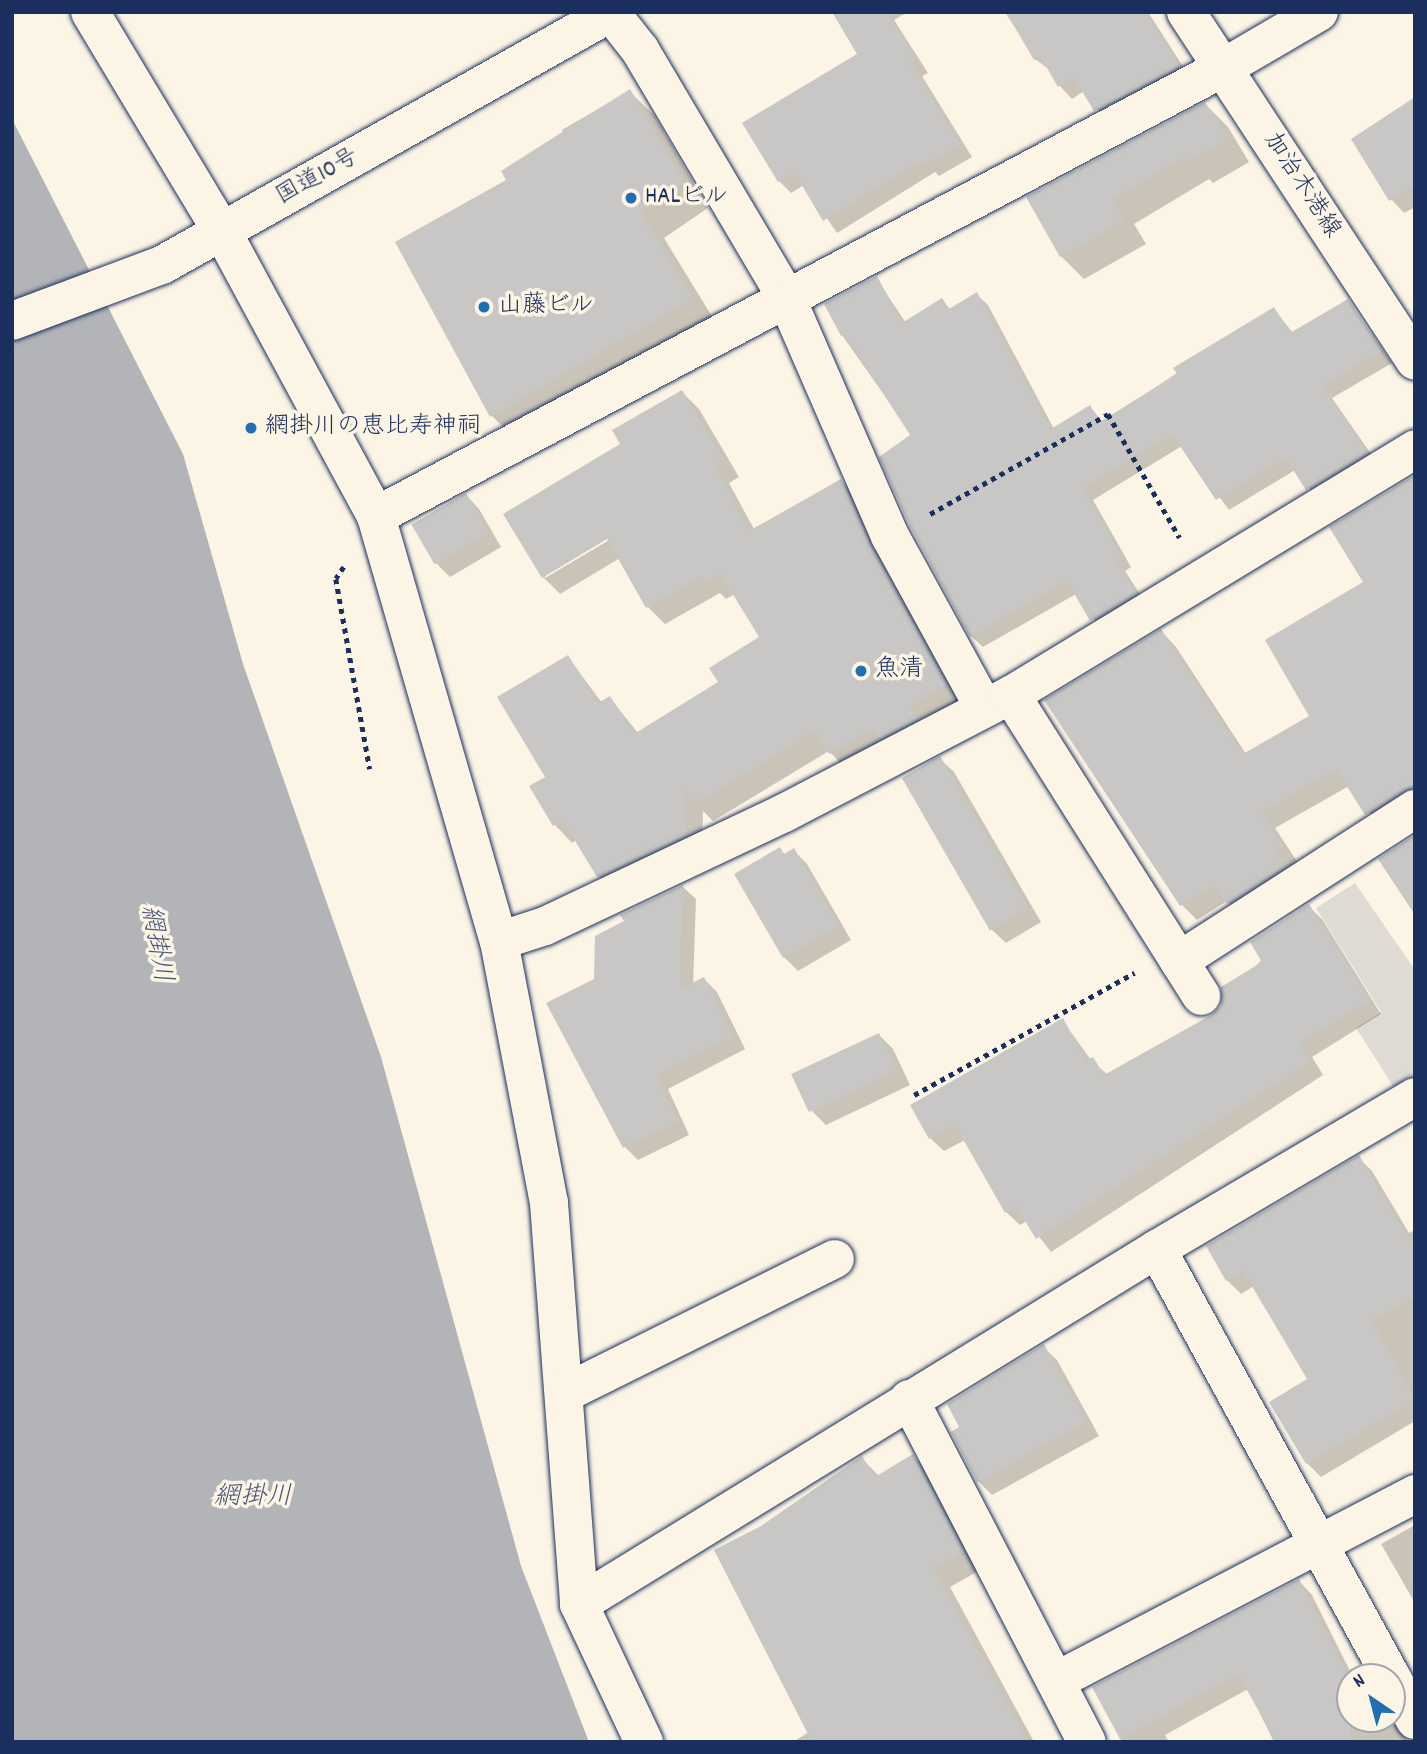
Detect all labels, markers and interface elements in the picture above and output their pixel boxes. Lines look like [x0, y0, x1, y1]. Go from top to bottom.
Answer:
street label: 加治木港線 [1256, 128, 1346, 244]
street label: 国道10号 [272, 144, 364, 212]
place label: HALビル [645, 184, 728, 212]
marker: HALビル [623, 190, 639, 206]
place label: 山藤ビル [498, 293, 594, 321]
marker: 山藤ビル [476, 299, 492, 315]
place label: 網掛川の恵比寿神祠 [265, 414, 481, 442]
marker: 網掛川の恵比寿神祠 [243, 420, 259, 436]
place label: 魚清 [875, 657, 923, 685]
marker: 魚清 [853, 663, 869, 679]
water label: 網掛川 [133, 903, 177, 985]
water label: 網掛川 [214, 1482, 292, 1514]
north arrow [1336, 1663, 1406, 1733]
text: N [1348, 1668, 1371, 1696]

